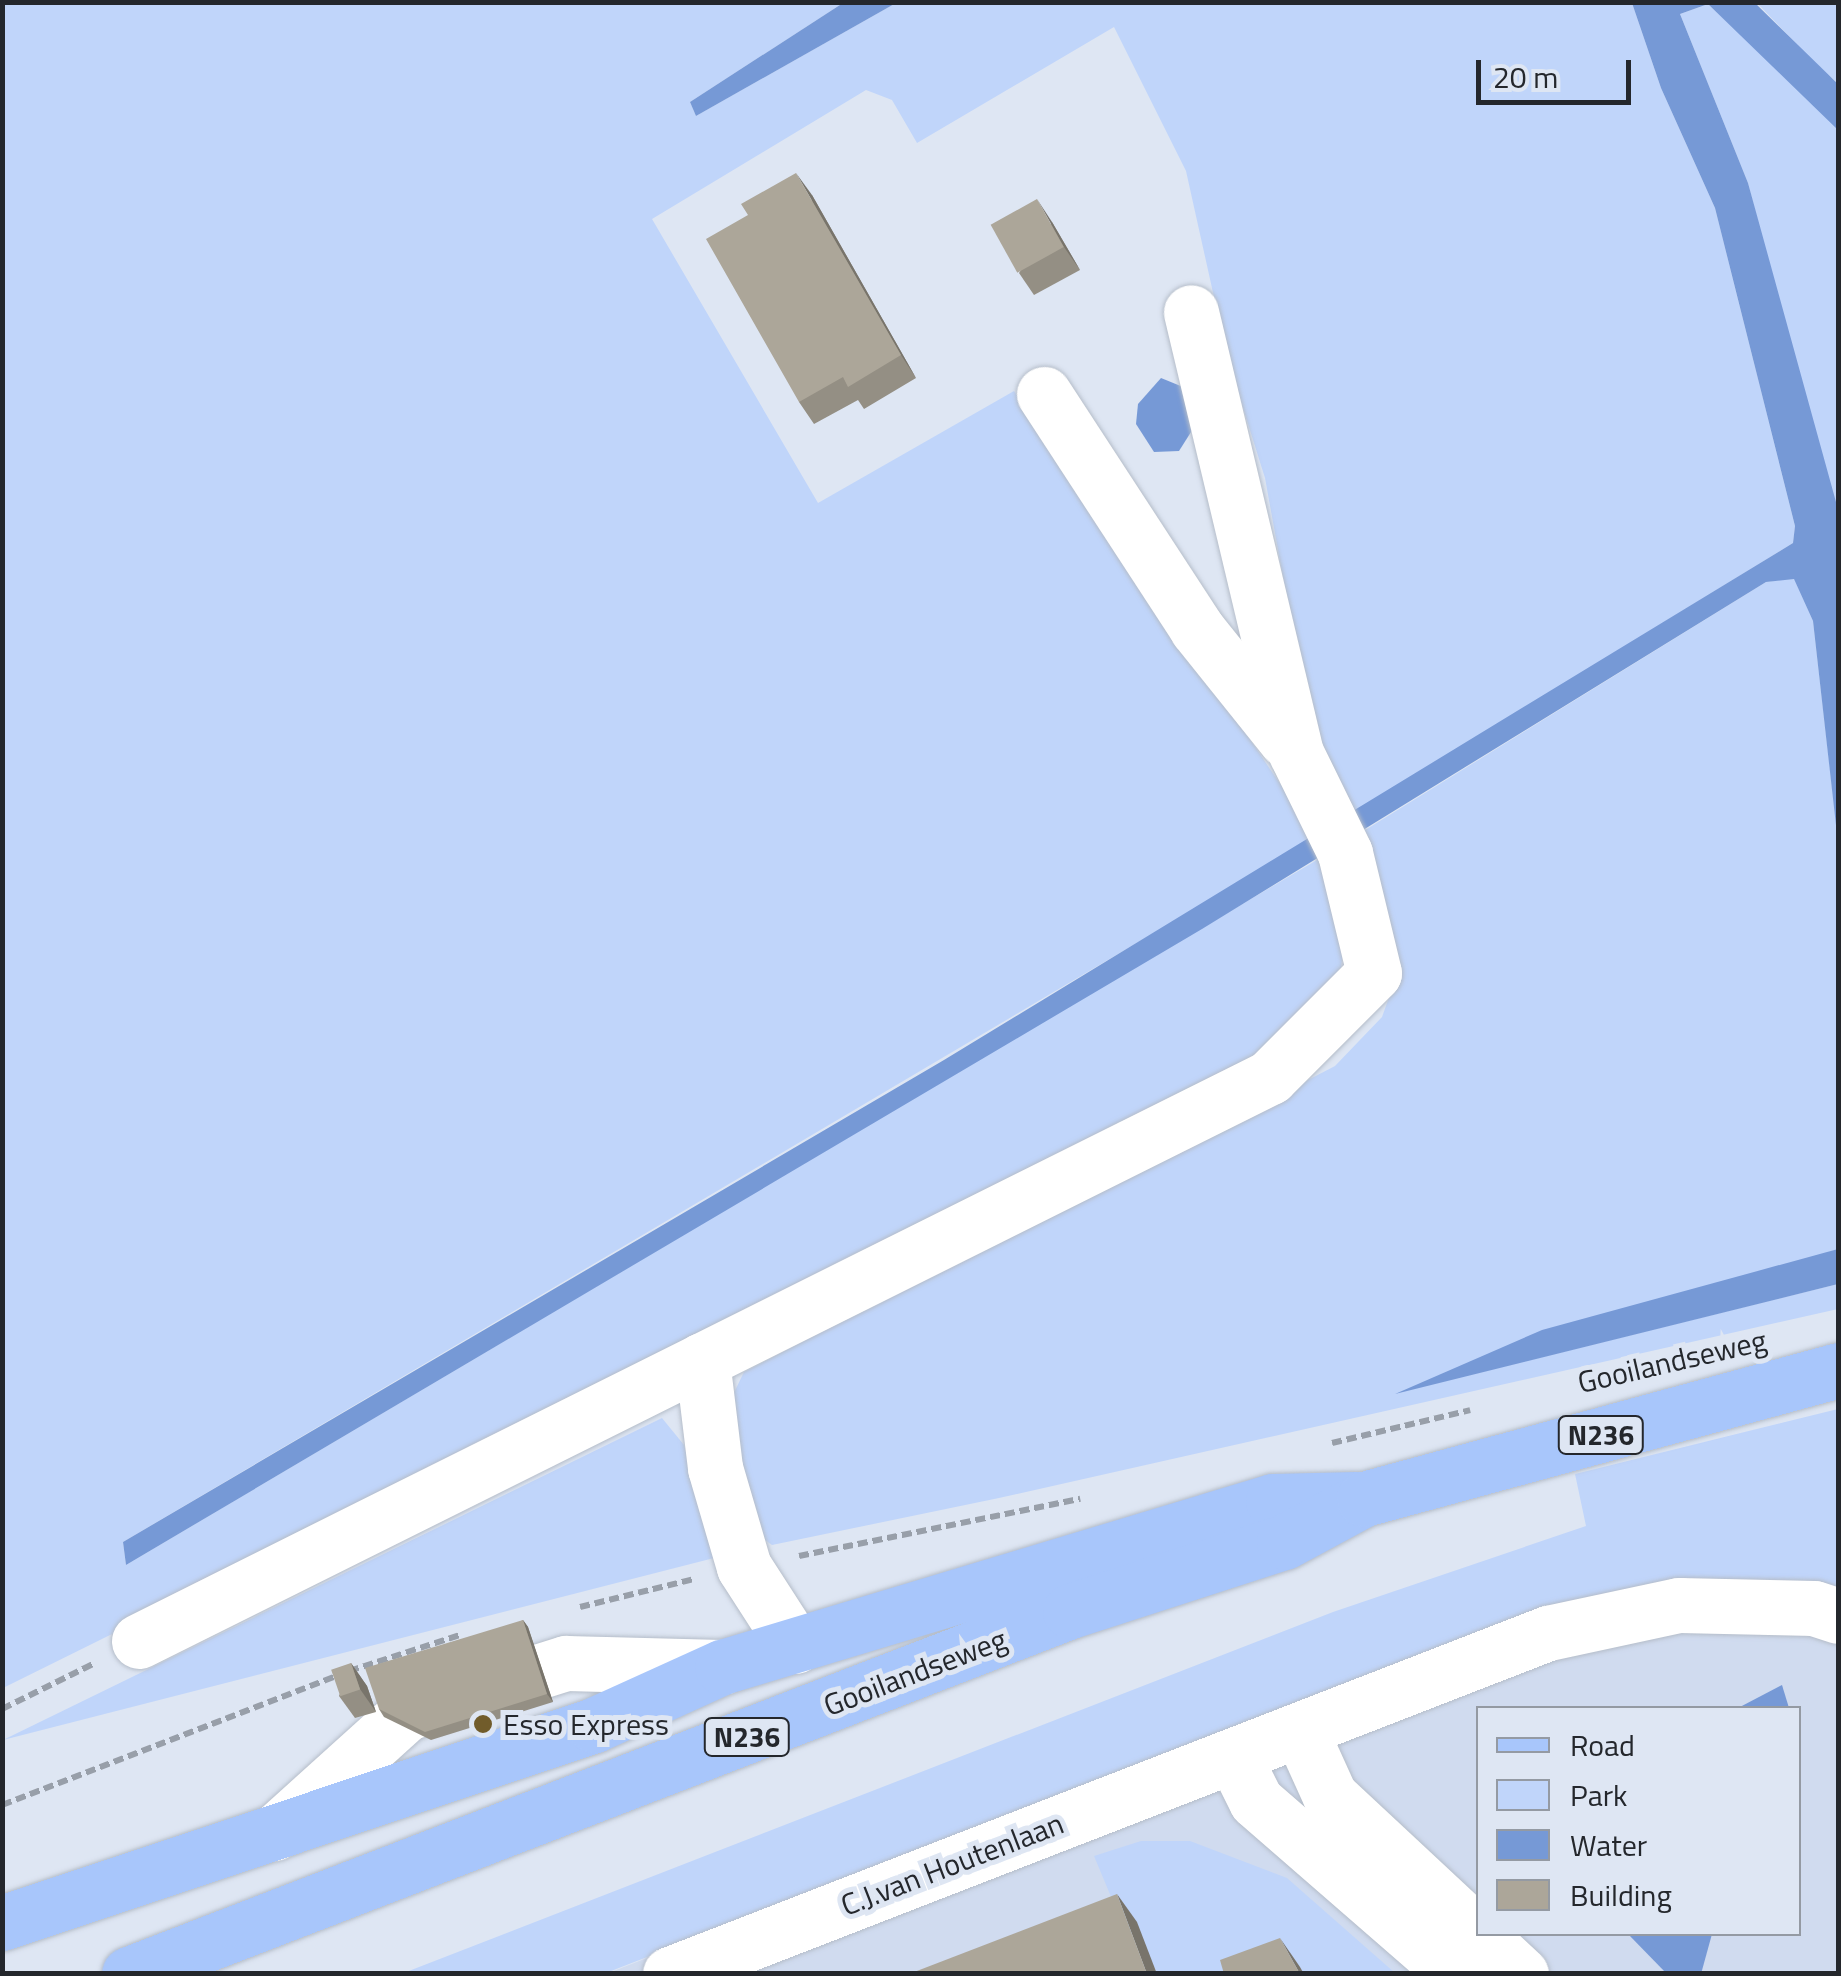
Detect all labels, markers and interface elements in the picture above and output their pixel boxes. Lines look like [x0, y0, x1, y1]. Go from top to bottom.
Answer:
scale bar [1481, 40, 1636, 102]
text: 20 m [1493, 54, 1558, 100]
street label: Gooilandseweg [1574, 1322, 1770, 1400]
road number: N236 [1556, 1412, 1646, 1458]
street label: Gooilandseweg [819, 1621, 1011, 1723]
place label: Esso Express [503, 1706, 669, 1742]
legend [1476, 1706, 1801, 1936]
marker: Esso Express [472, 1713, 494, 1735]
road number: N236 [702, 1714, 792, 1760]
text: Road [1570, 1722, 1635, 1768]
text: Park [1570, 1772, 1627, 1818]
street label: C.J.van Houtenlaan [836, 1805, 1068, 1923]
text: Water [1570, 1822, 1647, 1868]
text: Building [1570, 1872, 1672, 1918]

